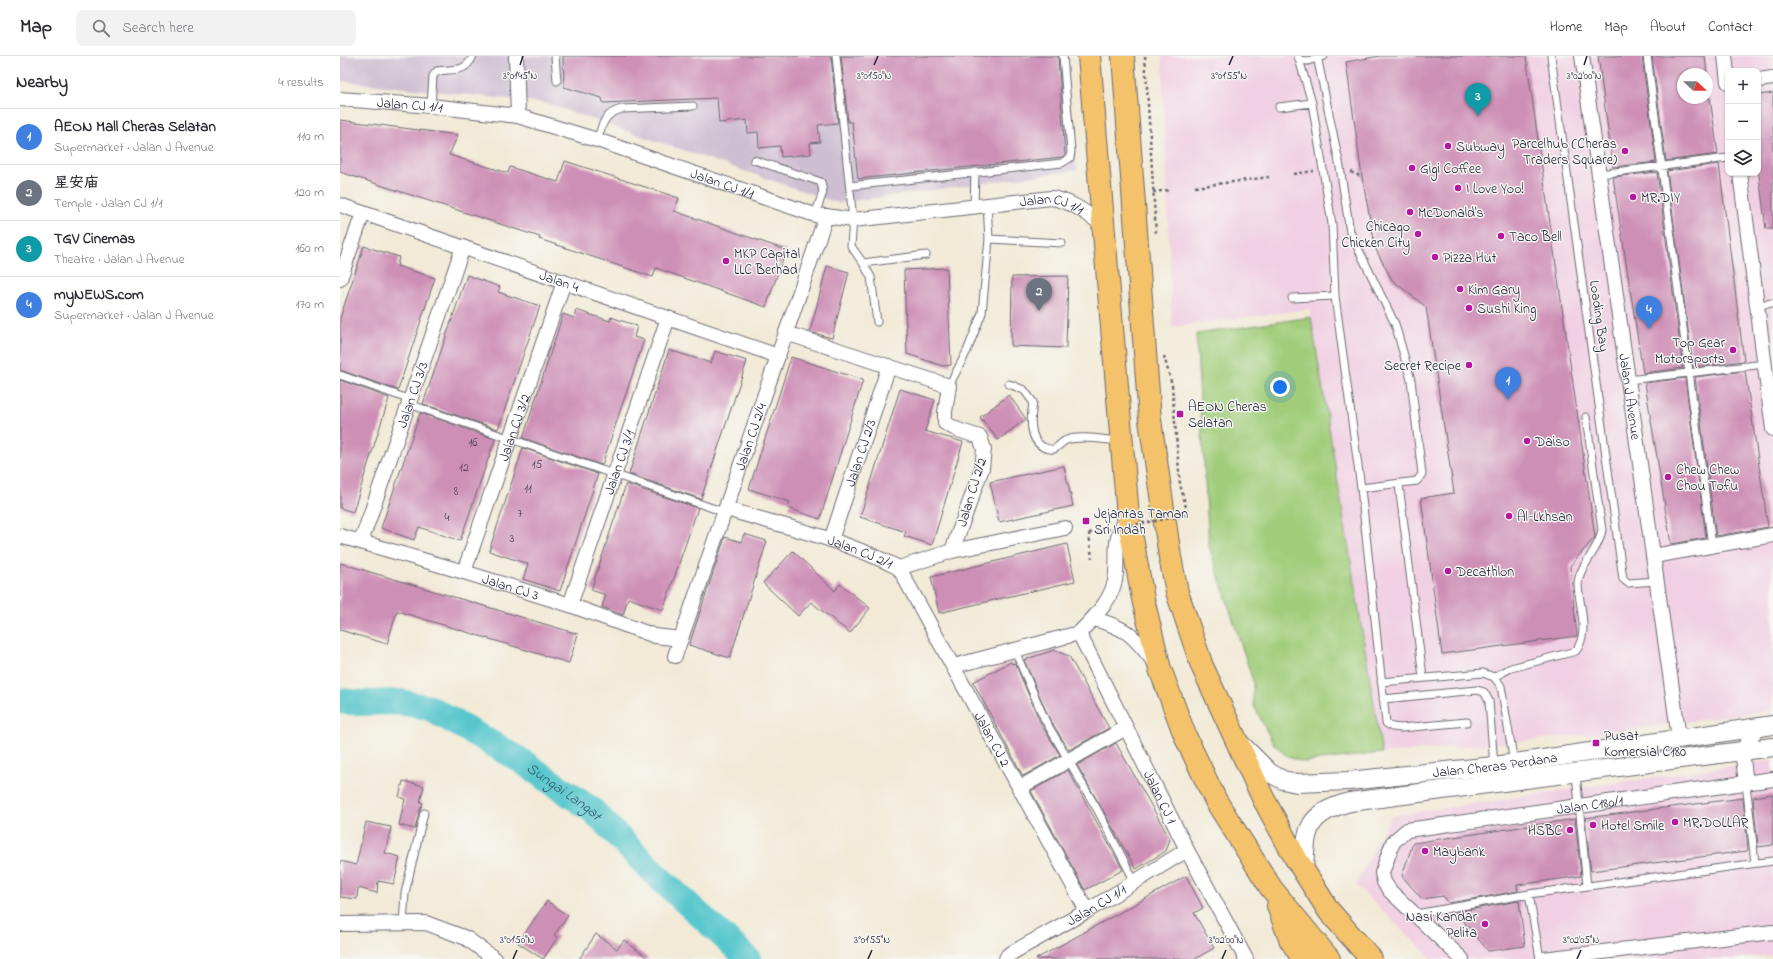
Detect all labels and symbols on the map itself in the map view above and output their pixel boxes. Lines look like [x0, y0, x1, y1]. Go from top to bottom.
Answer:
north arrow [1677, 68, 1713, 104]
text: 3°01'45"N [503, 69, 537, 84]
text: 3°01'50"N [857, 69, 891, 84]
text: 3°01'55"N [1211, 69, 1247, 84]
text: 3°02'00"N [1567, 69, 1602, 84]
pin: 3 [1465, 83, 1491, 116]
street label: Jalan CJ 1/1 [376, 93, 444, 119]
place label: Parcelhub (Cheras Traders Square) [1512, 134, 1617, 171]
place label: Subway [1456, 137, 1505, 159]
marker: Subway [1443, 141, 1453, 151]
marker: Parcelhub (Cheras Traders Square) [1620, 146, 1630, 156]
place label: Gigi Coffee [1420, 159, 1482, 181]
marker: Gigi Coffee [1407, 163, 1417, 173]
street label: Jalan CJ 1/1 [687, 164, 757, 205]
place label: I Love Yoo! [1466, 179, 1524, 200]
marker: I Love Yoo! [1453, 183, 1463, 193]
place label: MR.DIY [1641, 188, 1681, 209]
street label: Jalan CJ 1/1 [1019, 189, 1088, 221]
marker: MR.DIY [1628, 192, 1638, 202]
place label: McDonald's [1418, 203, 1484, 224]
marker: McDonald's [1405, 207, 1415, 217]
place label: Chicago Chicken City [1341, 217, 1410, 255]
place label: Taco Bell [1509, 227, 1562, 248]
marker: Chicago Chicken City [1413, 229, 1423, 239]
marker: Taco Bell [1496, 231, 1506, 241]
place label: MKP Capital LLC Berhad [734, 244, 800, 281]
place label: Pizza Hut [1443, 248, 1497, 269]
marker: Pizza Hut [1430, 252, 1440, 262]
marker: MKP Capital LLC Berhad [721, 256, 731, 266]
street label: Jalan 4 [536, 266, 582, 299]
pin: 2 [1026, 278, 1052, 311]
street label: Loading Bay [1582, 279, 1614, 354]
place label: Kim Gary [1468, 280, 1520, 302]
marker: Kim Gary [1455, 284, 1465, 294]
pin: 4 [1636, 296, 1662, 329]
place label: Sushi King [1477, 299, 1536, 321]
marker: Sushi King [1464, 303, 1474, 313]
place label: Top Gear Motorsports [1655, 333, 1726, 370]
marker: Top Gear Motorsports [1728, 345, 1738, 355]
street label: Jalan J Avenue [1612, 352, 1646, 442]
place label: Secret Recipe [1384, 356, 1462, 377]
street label: Jalan CJ 3/3 [392, 359, 435, 431]
marker: Secret Recipe [1464, 360, 1474, 370]
pin: 1 [1495, 367, 1521, 400]
your location [1270, 377, 1290, 397]
street label: Jalan CJ 3/2 [494, 391, 537, 464]
place label: AEON Cheras Selatan [1188, 397, 1267, 434]
street label: Jalan CJ 2/4 [730, 400, 773, 473]
marker: AEON Cheras Selatan [1175, 409, 1185, 419]
street label: Jalan CJ 2/3 [841, 417, 883, 490]
street label: Jalan CJ 3/1 [599, 427, 641, 498]
place label: Daiso [1534, 432, 1570, 453]
house number: 16 [468, 434, 478, 452]
marker: Daiso [1522, 436, 1532, 446]
street label: Jalan CJ 2/2 [952, 455, 993, 529]
house number: 15 [532, 456, 542, 474]
house number: 12 [459, 459, 469, 477]
place label: Chew Chew Chou Tofu [1676, 460, 1739, 497]
marker: Chew Chew Chou Tofu [1663, 472, 1673, 482]
house number: 11 [524, 480, 532, 498]
house number: 8 [454, 483, 459, 501]
place label: Jejantas Taman Sri Indah [1094, 504, 1188, 541]
house number: 7 [518, 505, 523, 523]
place label: Al-Lkhsan [1517, 507, 1573, 528]
house number: 4 [445, 509, 450, 527]
marker: Al-Lkhsan [1504, 511, 1514, 521]
marker: Jejantas Taman Sri Indah [1081, 516, 1091, 526]
house number: 3 [510, 530, 515, 548]
street label: Jalan CJ 2/1 [825, 530, 896, 575]
place label: Decathlon [1455, 562, 1514, 583]
marker: Decathlon [1443, 566, 1453, 576]
street label: Jalan CJ 3 [479, 569, 541, 607]
street label: Jalan CJ 2 [968, 708, 1015, 771]
place label: Pusat Komersial C180 [1604, 726, 1686, 763]
marker: Pusat Komersial C180 [1591, 738, 1601, 748]
street label: Jalan Cheras Perdana [1432, 748, 1559, 784]
water label: Sungai Langat [522, 758, 608, 827]
street label: Jalan CJ 1 [1137, 767, 1182, 828]
street label: Jalan C180/1 [1555, 791, 1625, 821]
place label: MR.DOLLAR [1683, 813, 1749, 834]
place label: Hotel Smile [1601, 816, 1665, 837]
marker: MR.DOLLAR [1670, 817, 1680, 827]
marker: Hotel Smile [1588, 820, 1598, 830]
place label: HSBC [1528, 821, 1562, 842]
marker: HSBC [1565, 825, 1575, 835]
place label: Maybank [1433, 842, 1486, 864]
marker: Maybank [1420, 846, 1430, 856]
street label: Jalan CJ 1/1 [1063, 880, 1131, 932]
place label: Nasi Kandar Pelita [1406, 907, 1478, 944]
marker: Nasi Kandar Pelita [1480, 919, 1490, 929]
text: 3°01'50"N [500, 933, 534, 948]
text: 3°01'55"N [854, 933, 890, 948]
text: 3°02'00"N [1209, 933, 1244, 948]
text: 3°02'05"N [1563, 933, 1599, 948]

